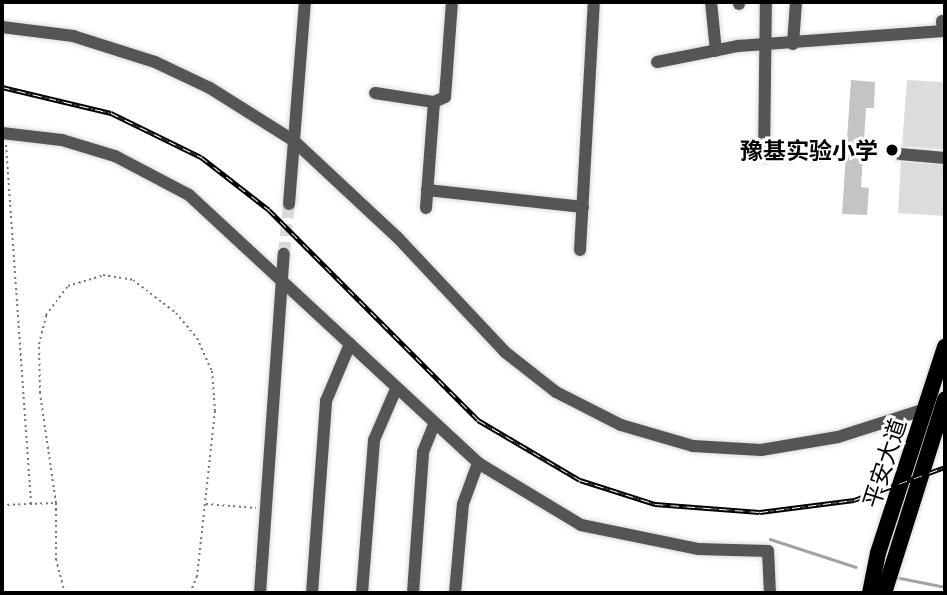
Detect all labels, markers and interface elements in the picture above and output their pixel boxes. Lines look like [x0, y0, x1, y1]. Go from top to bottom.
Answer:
place label: 豫基实验小学 [740, 136, 878, 164]
marker: 豫基实验小学 [884, 142, 900, 158]
street label: 平安大道 [857, 415, 911, 511]

